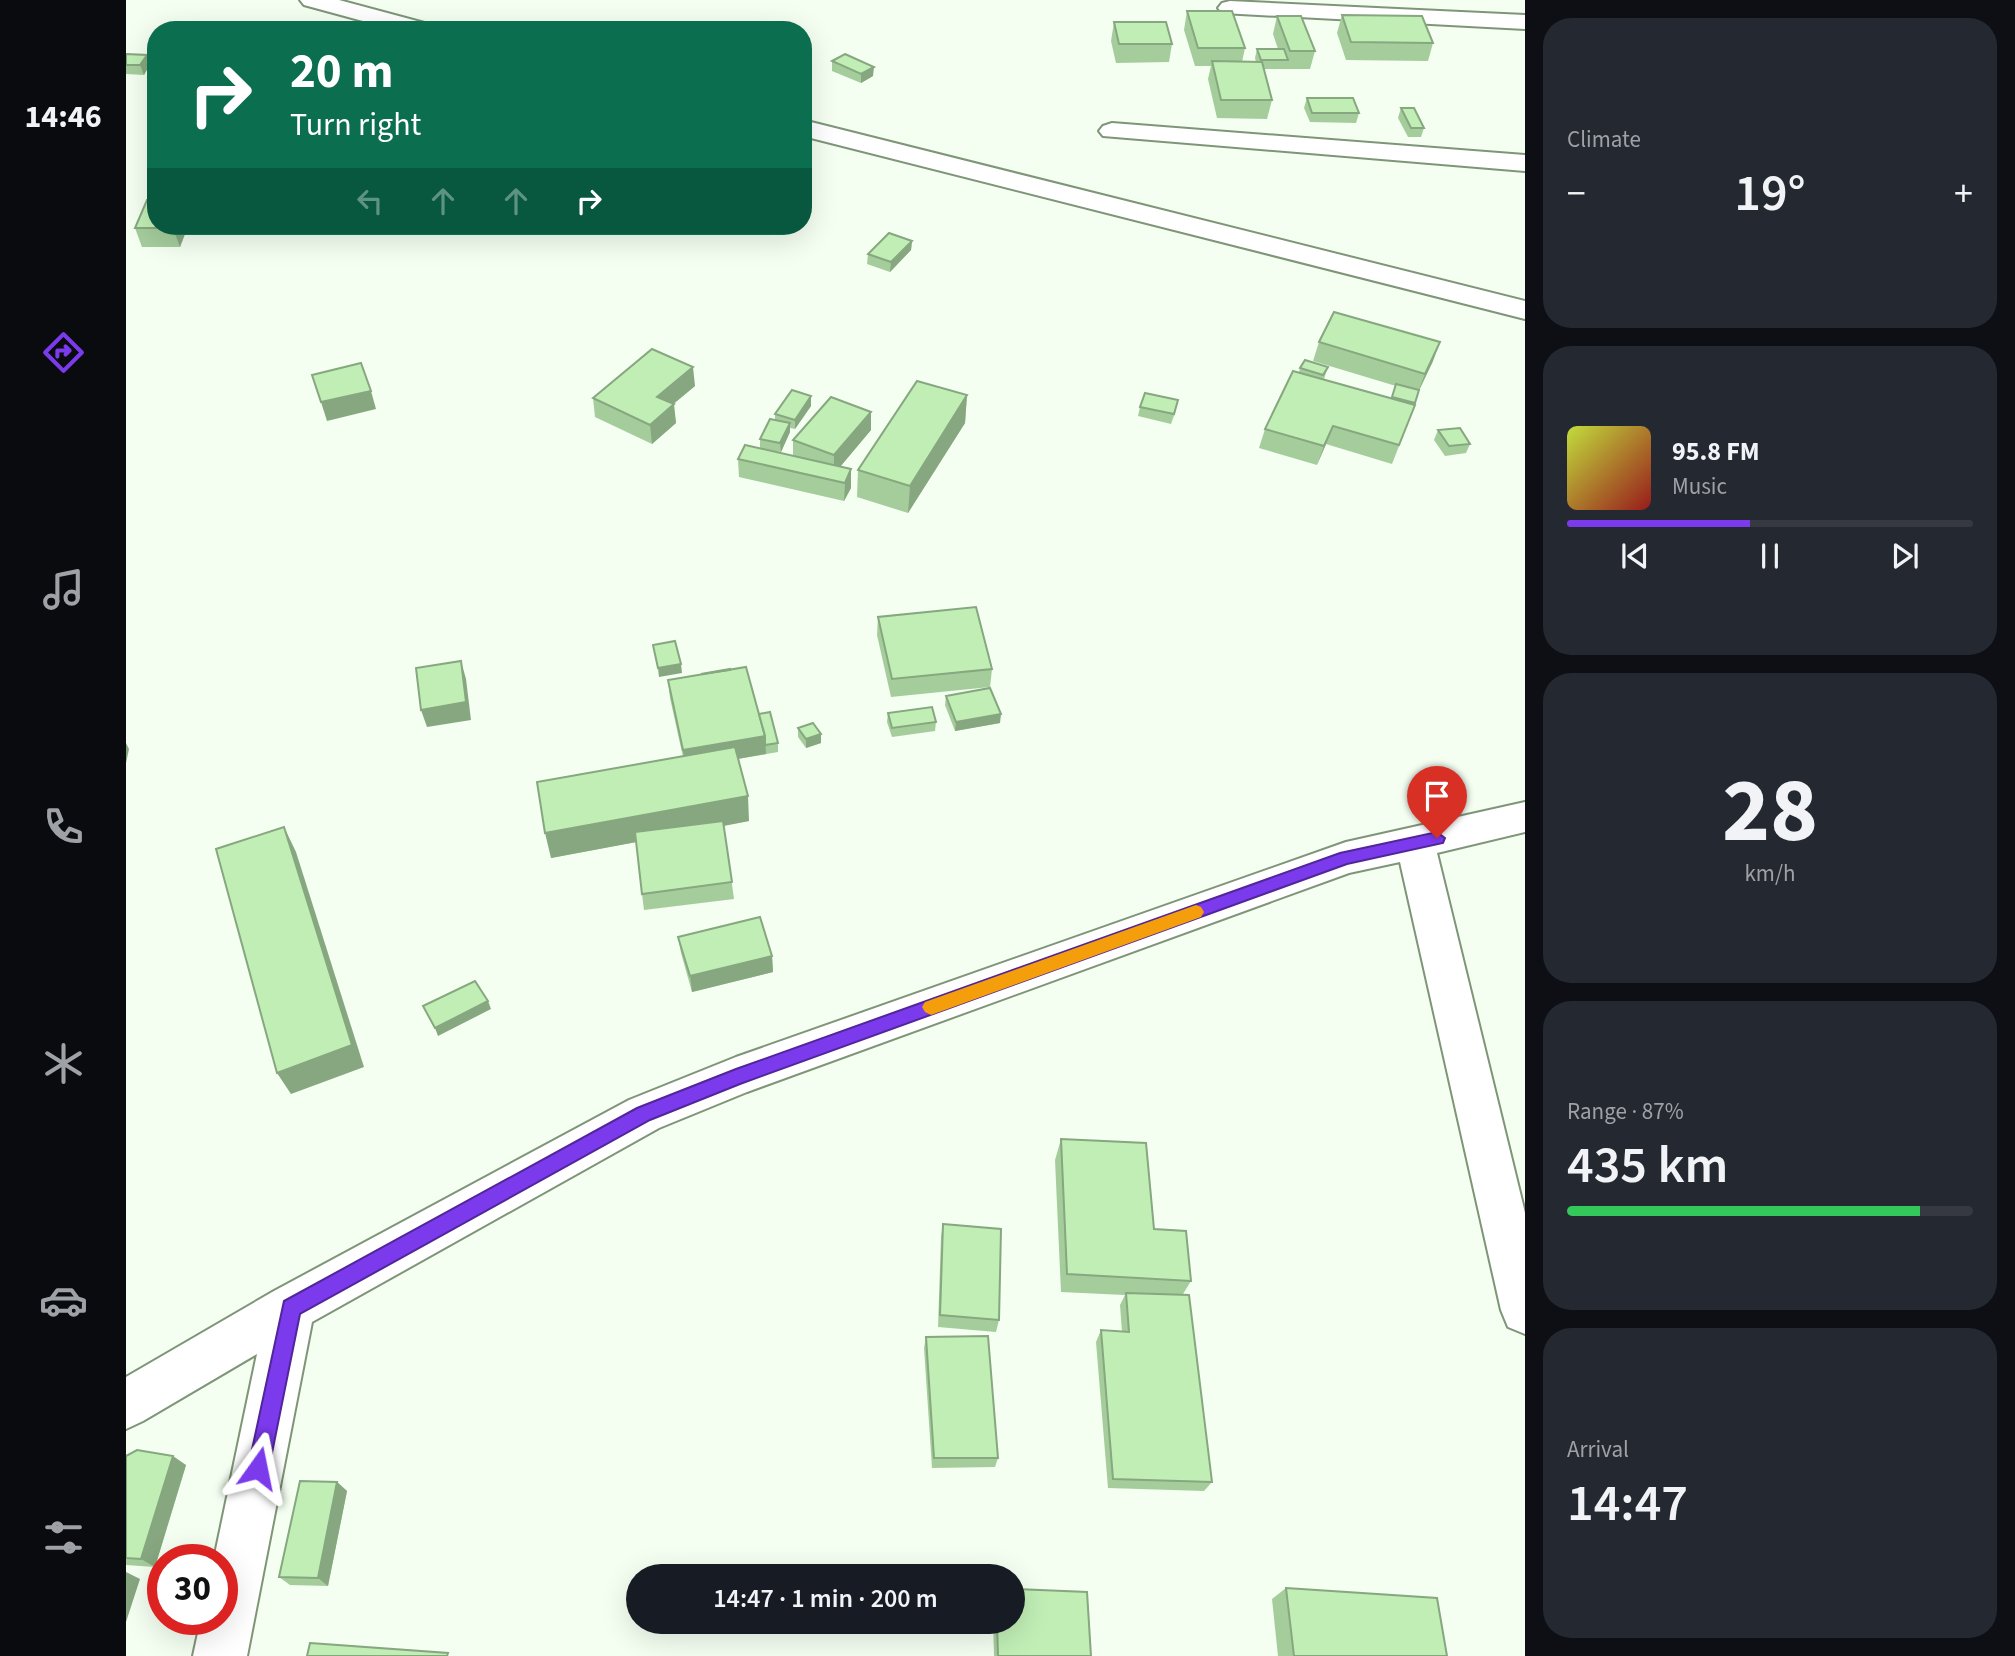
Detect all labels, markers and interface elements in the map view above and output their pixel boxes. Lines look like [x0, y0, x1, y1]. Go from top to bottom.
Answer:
text: 20 m [290, 37, 394, 107]
icon: right [175, 49, 266, 140]
text: 14:46 [24, 94, 102, 140]
text: Turn right [290, 102, 421, 148]
text: Climate [1567, 123, 1641, 156]
text: 19° [1734, 157, 1806, 231]
text: − [1567, 167, 1586, 221]
text: + [1954, 167, 1973, 221]
icon: left [351, 182, 389, 220]
icon: ahead [424, 182, 462, 220]
icon: ahead [497, 182, 535, 220]
icon: right [570, 182, 608, 220]
icon: directions [39, 328, 88, 377]
text: 95.8 FM [1672, 433, 1760, 470]
text: Music [1672, 470, 1727, 503]
icon: previous [1616, 537, 1654, 575]
icon: pause [1751, 537, 1789, 575]
icon: next [1886, 537, 1924, 575]
icon: music [39, 565, 88, 614]
text: 28 [1722, 747, 1818, 876]
pin [1407, 766, 1467, 838]
icon: arrive [1418, 777, 1456, 815]
icon: phone [39, 802, 88, 851]
text: km/h [1744, 857, 1796, 890]
icon: climate [39, 1039, 88, 1088]
text: Range · 87% [1567, 1095, 1684, 1128]
text: 435 km [1567, 1129, 1728, 1203]
icon: car [39, 1276, 88, 1325]
position arrow [221, 1431, 295, 1505]
text: Arrival [1567, 1433, 1629, 1466]
text: 14:47 [1567, 1467, 1688, 1541]
icon: filters [39, 1513, 88, 1562]
speed limit sign: 30 [147, 1544, 238, 1635]
text: 14:47 · 1 min · 200 m [713, 1580, 938, 1617]

